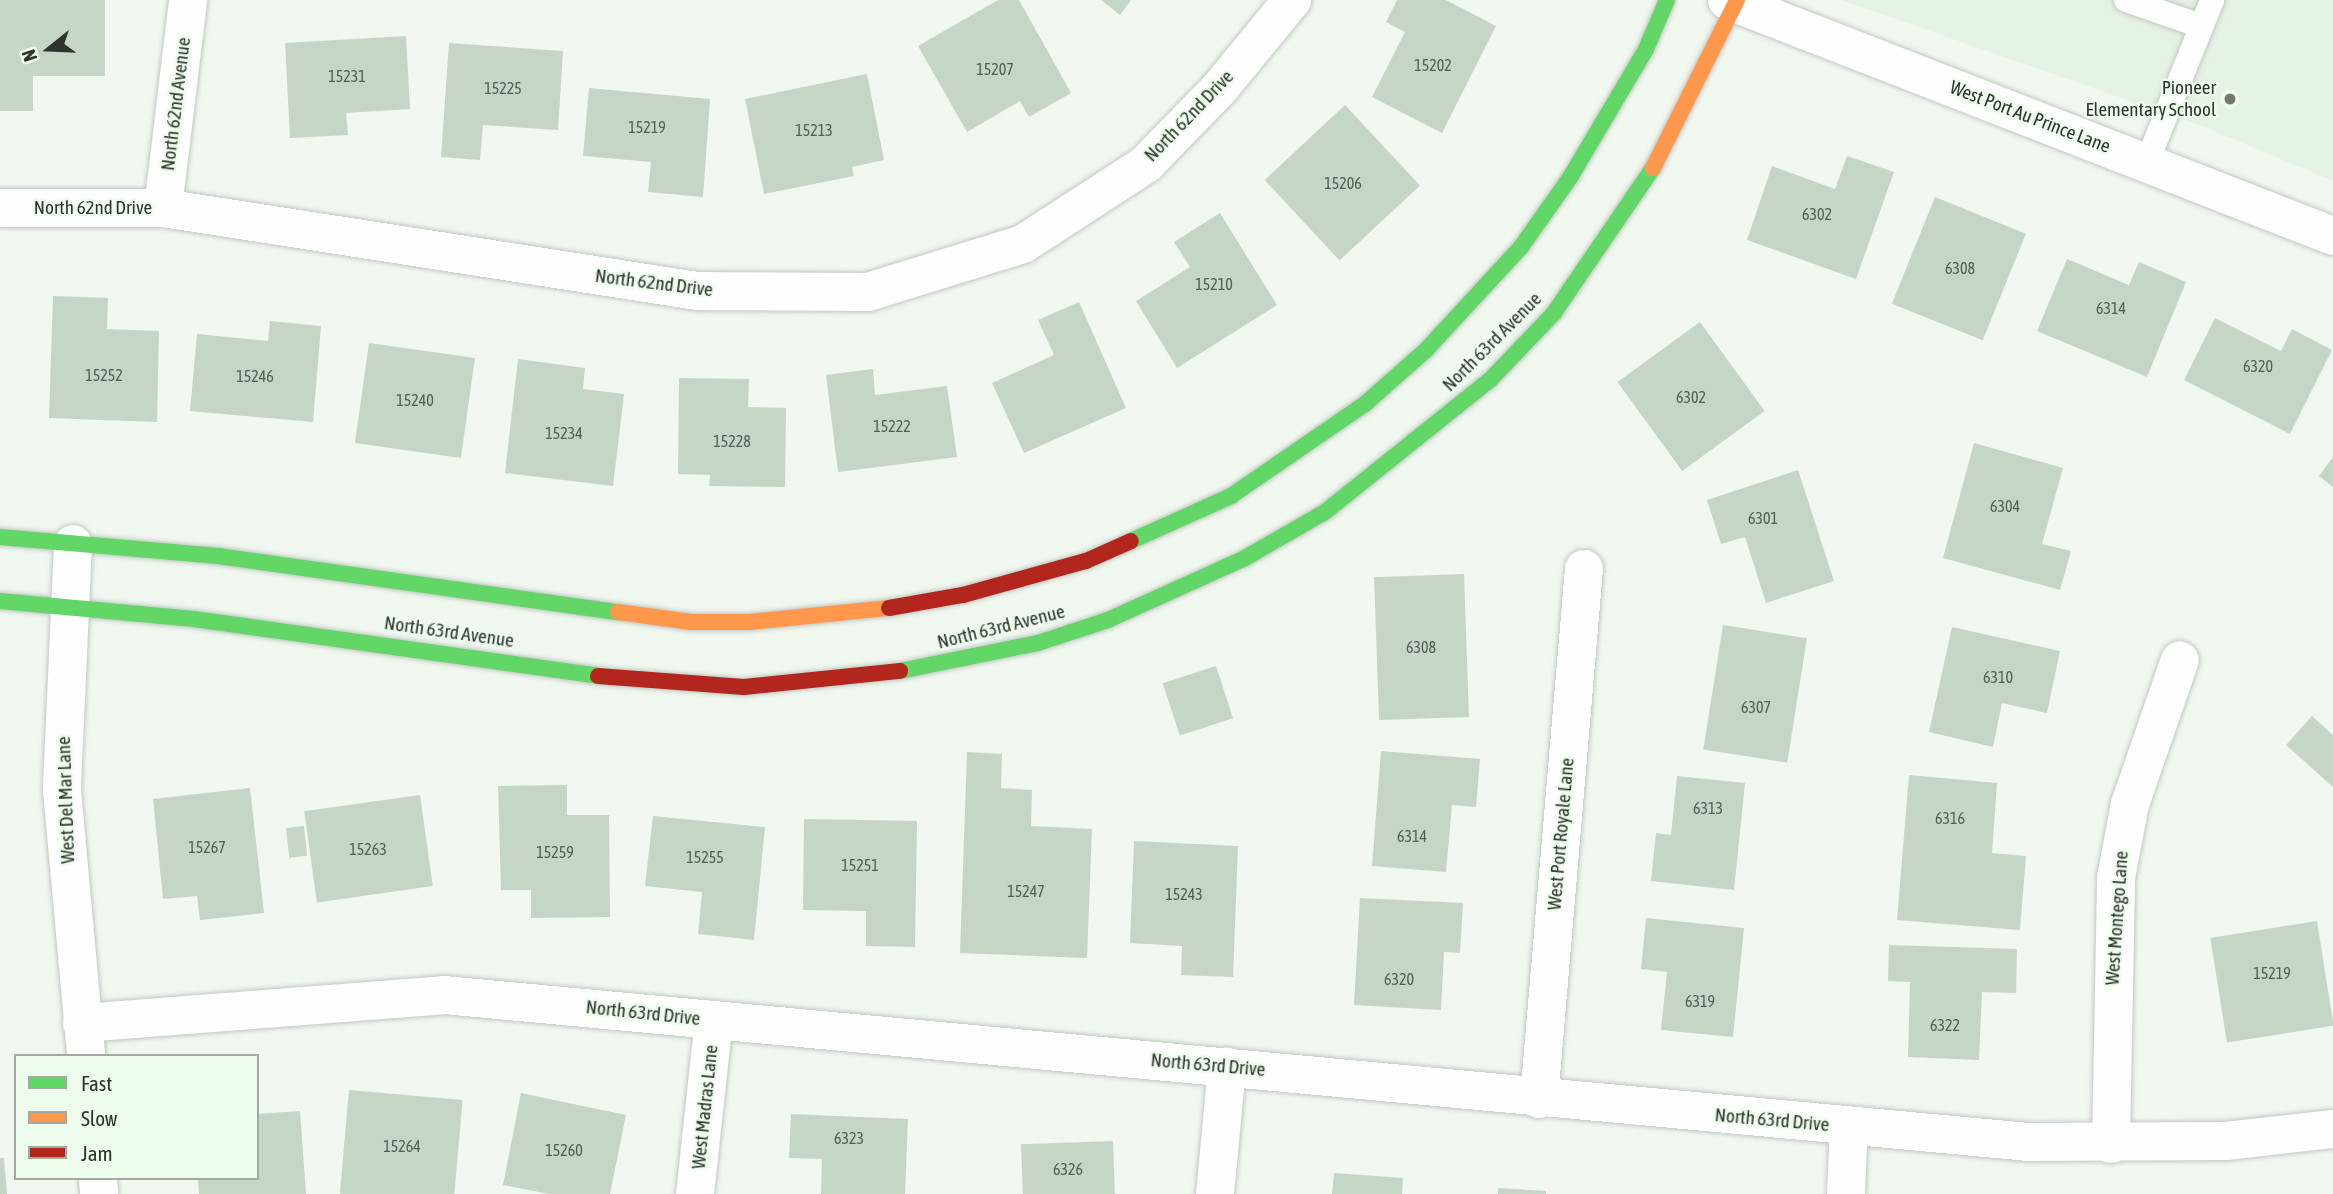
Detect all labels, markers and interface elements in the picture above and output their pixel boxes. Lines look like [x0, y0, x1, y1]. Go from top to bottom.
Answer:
north arrow [14, 14, 84, 84]
street label: North 62nd Avenue [157, 36, 195, 172]
text: N [17, 47, 41, 64]
house number: 15202 [1414, 55, 1452, 75]
house number: 15207 [976, 59, 1014, 79]
street label: North 62nd Drive [1140, 65, 1238, 167]
house number: 15231 [328, 66, 366, 86]
street label: West Port Au Prince Lane [1947, 76, 2113, 158]
place label: Pioneer Elementary School [2085, 77, 2216, 121]
house number: 15225 [484, 78, 522, 98]
marker: Pioneer Elementary School [2222, 91, 2238, 107]
house number: 15219 [628, 117, 666, 137]
house number: 15213 [795, 120, 833, 140]
house number: 15206 [1324, 173, 1362, 193]
street label: North 62nd Drive [34, 197, 152, 219]
house number: 6302 [1802, 204, 1832, 224]
house number: 6308 [1945, 258, 1975, 278]
street label: North 62nd Drive [594, 264, 714, 302]
house number: 15210 [1195, 274, 1233, 294]
street label: North 63rd Avenue [1438, 288, 1546, 396]
house number: 6314 [2096, 298, 2126, 318]
house number: 6320 [2243, 356, 2273, 376]
house number: 15252 [85, 365, 123, 385]
house number: 15246 [236, 366, 274, 386]
house number: 6302 [1676, 387, 1706, 407]
house number: 15240 [396, 390, 434, 410]
house number: 15222 [873, 416, 911, 436]
house number: 15234 [545, 423, 583, 443]
house number: 15228 [713, 431, 751, 451]
house number: 6304 [1990, 496, 2020, 516]
house number: 6301 [1748, 508, 1778, 528]
street label: North 63rd Avenue [935, 600, 1067, 654]
street label: North 63rd Avenue [383, 612, 515, 652]
house number: 6308 [1406, 637, 1436, 657]
house number: 6310 [1983, 667, 2013, 687]
house number: 6307 [1741, 697, 1771, 717]
street label: West Del Mar Lane [52, 736, 80, 864]
street label: West Port Royale Lane [1543, 757, 1579, 911]
house number: 6313 [1693, 798, 1723, 818]
house number: 6316 [1935, 808, 1965, 828]
house number: 6314 [1397, 826, 1427, 846]
house number: 15267 [188, 837, 226, 857]
house number: 15263 [349, 839, 387, 859]
house number: 15259 [536, 842, 574, 862]
house number: 15255 [686, 847, 724, 867]
street label: West Montego Lane [2101, 850, 2133, 986]
house number: 15251 [841, 855, 879, 875]
house number: 15247 [1007, 881, 1045, 901]
house number: 15243 [1165, 884, 1203, 904]
house number: 15219 [2253, 963, 2291, 983]
house number: 6320 [1384, 969, 1414, 989]
house number: 6319 [1685, 991, 1715, 1011]
street label: North 63rd Drive [585, 996, 701, 1030]
house number: 6322 [1930, 1015, 1960, 1035]
street label: West Madras Lane [687, 1044, 723, 1170]
street label: North 63rd Drive [1150, 1049, 1266, 1081]
legend [14, 1054, 259, 1180]
text: Fast [81, 1071, 112, 1095]
street label: North 63rd Drive [1714, 1104, 1830, 1136]
text: Slow [81, 1106, 117, 1130]
house number: 6323 [834, 1128, 864, 1148]
house number: 15264 [383, 1136, 421, 1156]
house number: 15260 [545, 1140, 583, 1160]
text: Jam [81, 1141, 113, 1165]
house number: 6326 [1053, 1159, 1083, 1179]

